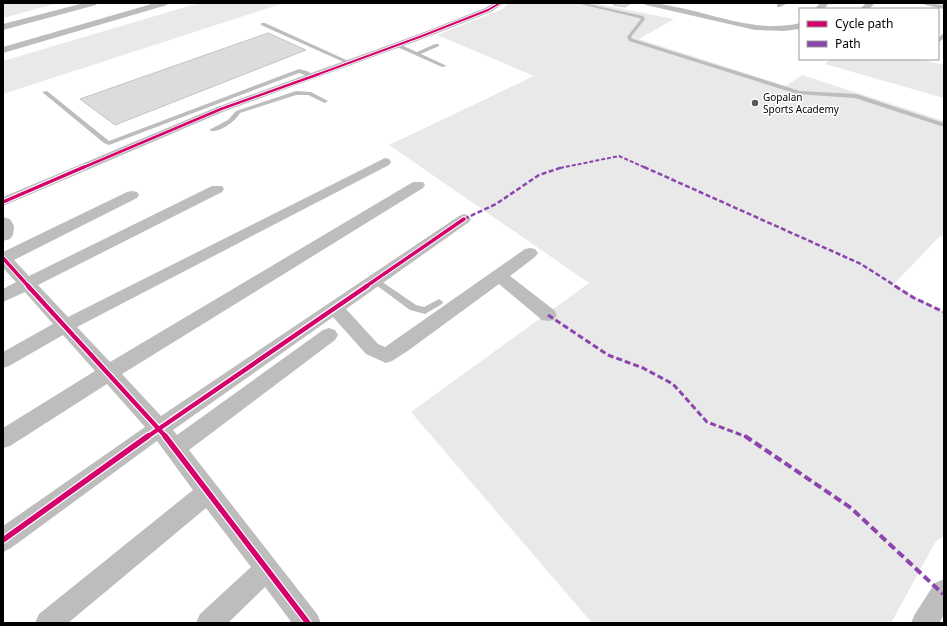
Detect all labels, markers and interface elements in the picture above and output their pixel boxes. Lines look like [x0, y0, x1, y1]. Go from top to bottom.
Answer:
legend [799, 8, 939, 60]
text: Cycle path [835, 15, 893, 32]
text: Path [835, 35, 861, 52]
place label: Gopalan Sports Academy [763, 90, 840, 116]
marker: Gopalan Sports Academy [750, 98, 760, 108]

